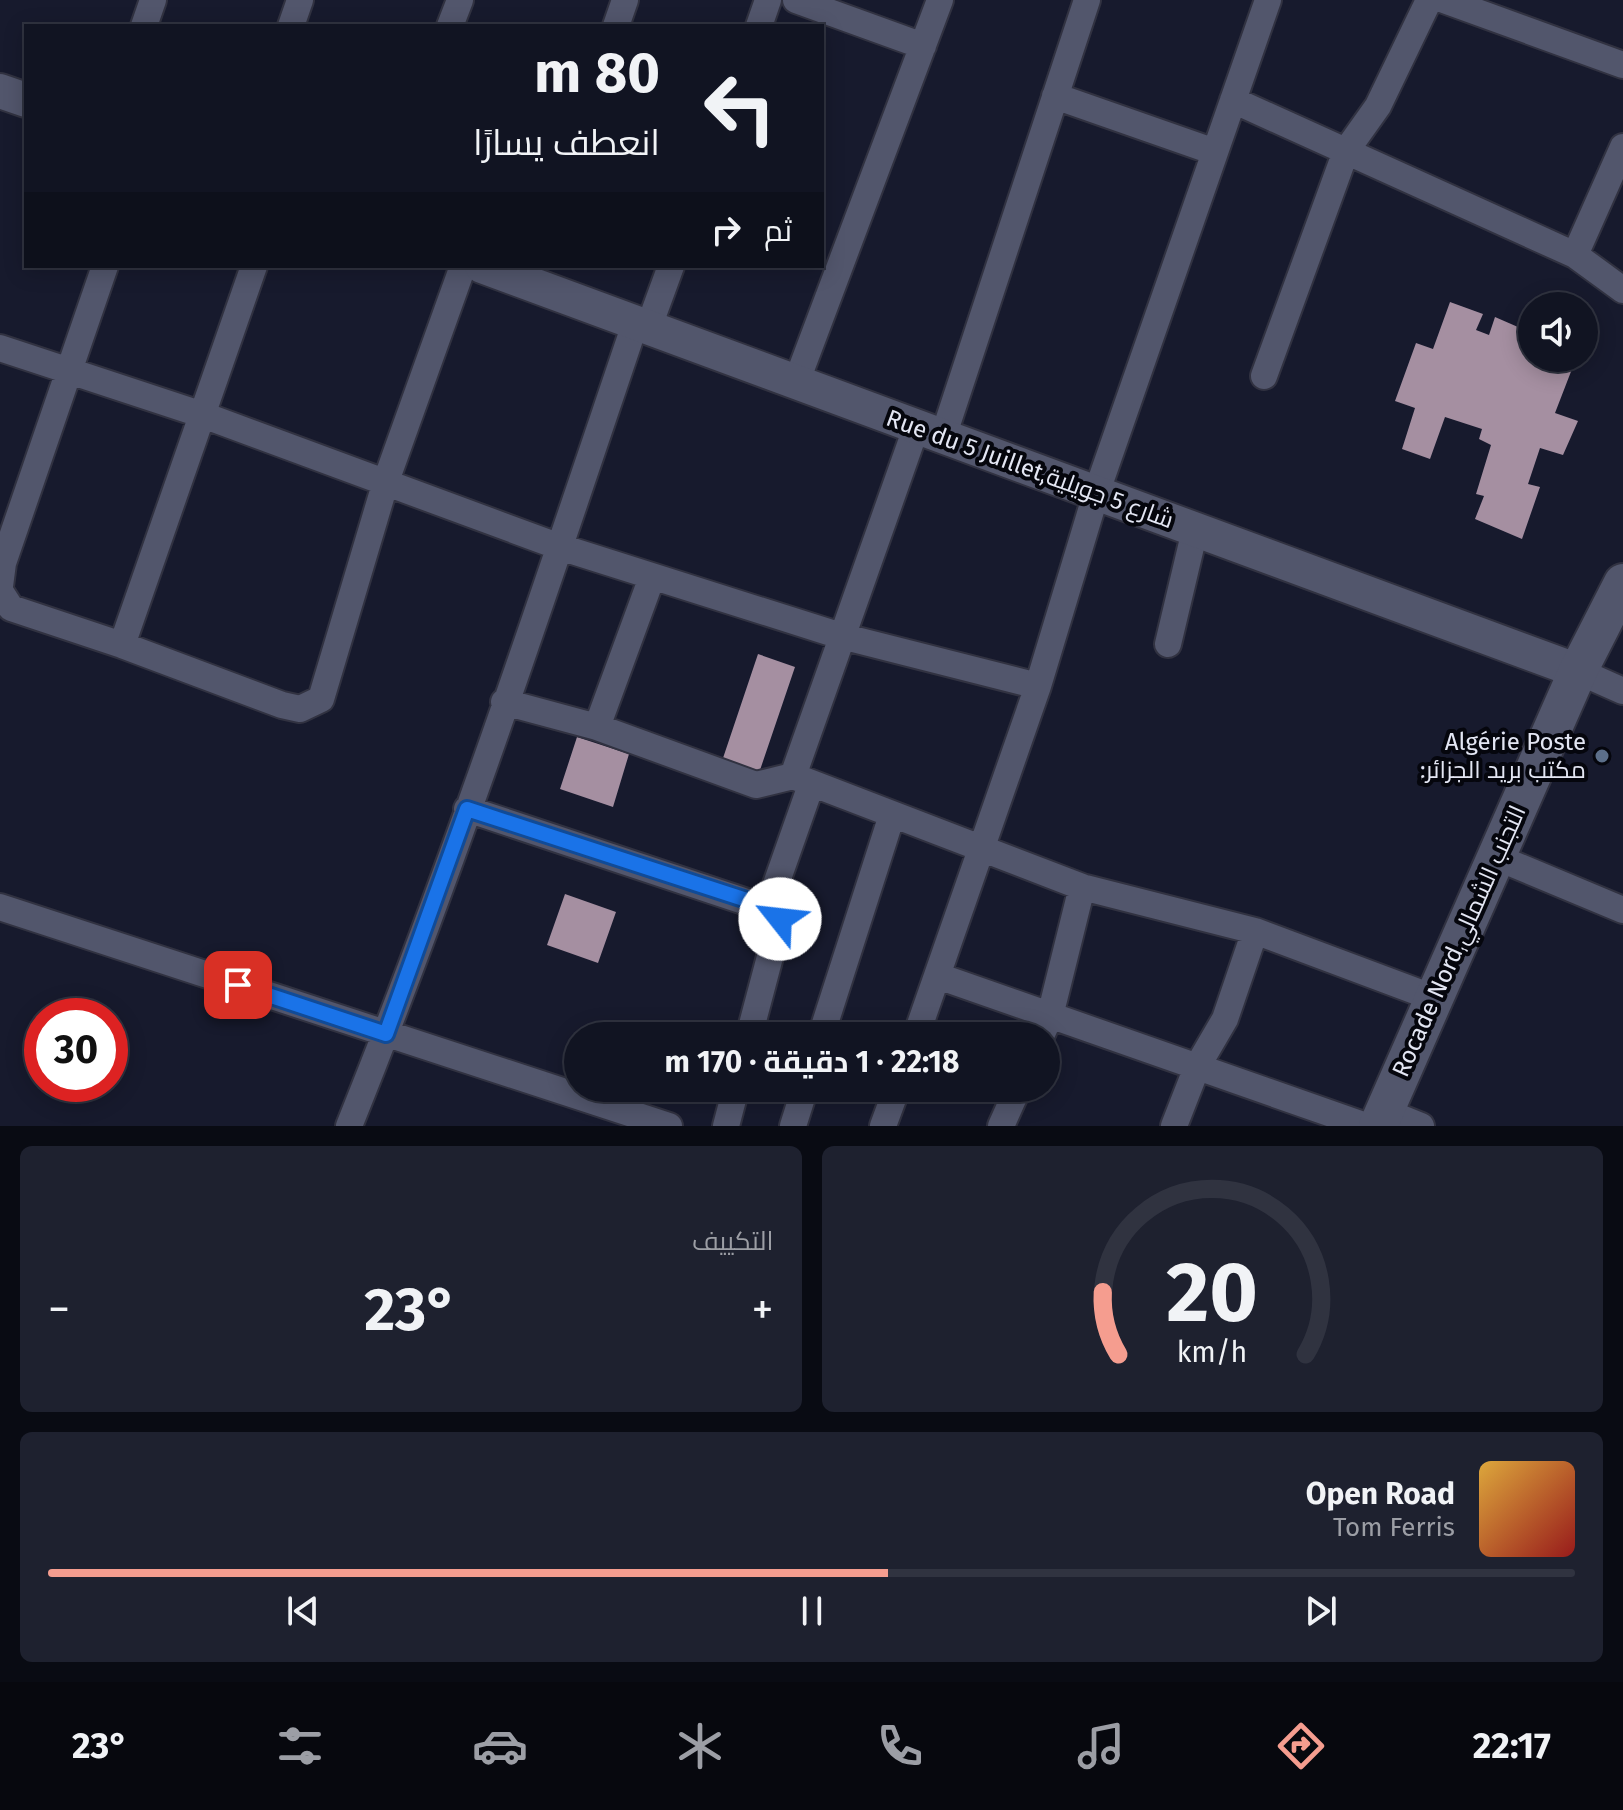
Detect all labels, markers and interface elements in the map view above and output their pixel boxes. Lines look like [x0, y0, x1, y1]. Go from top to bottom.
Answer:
text: 80 m [534, 40, 660, 107]
icon: left [688, 56, 792, 160]
text: انعطف يسارًا [473, 121, 660, 165]
icon: right [704, 208, 748, 252]
text: ثم [764, 213, 792, 249]
map controls [1518, 292, 1598, 372]
button: sound [1518, 292, 1598, 372]
street label: Rue du 5 Juillet,شارع 5 جويلية [882, 404, 1178, 536]
place label: Algérie Poste ;مكتب بريد الجزائر [1420, 728, 1586, 784]
marker: Algérie Poste ;مكتب بريد الجزائر [1593, 747, 1611, 765]
street label: Rocade Nord,التجنب الشمالي [1386, 801, 1536, 1083]
position arrow [738, 877, 822, 961]
pin [204, 951, 272, 1019]
icon: arrive [216, 963, 260, 1007]
speed limit sign: 30 [24, 998, 128, 1102]
text: 22:18 · 1 دقيقة · 170 m [665, 1044, 959, 1080]
text: التكييف [692, 1226, 774, 1257]
text: 20 [1166, 1243, 1258, 1343]
text: 23° [364, 1274, 457, 1346]
text: − [48, 1283, 70, 1336]
text: + [752, 1283, 774, 1336]
text: km/h [1177, 1335, 1248, 1370]
text: Open Road [1306, 1476, 1455, 1512]
text: Tom Ferris [1333, 1512, 1455, 1543]
icon: previous [281, 1589, 325, 1633]
icon: pause [790, 1589, 834, 1633]
icon: next [1299, 1589, 1343, 1633]
icon: filters [272, 1718, 328, 1774]
icon: car [472, 1718, 528, 1774]
icon: climate [672, 1718, 728, 1774]
icon: phone [872, 1718, 928, 1774]
icon: music [1073, 1718, 1129, 1774]
icon: directions [1273, 1718, 1329, 1774]
text: 23° [72, 1724, 128, 1768]
text: 22:17 [1473, 1724, 1551, 1768]

